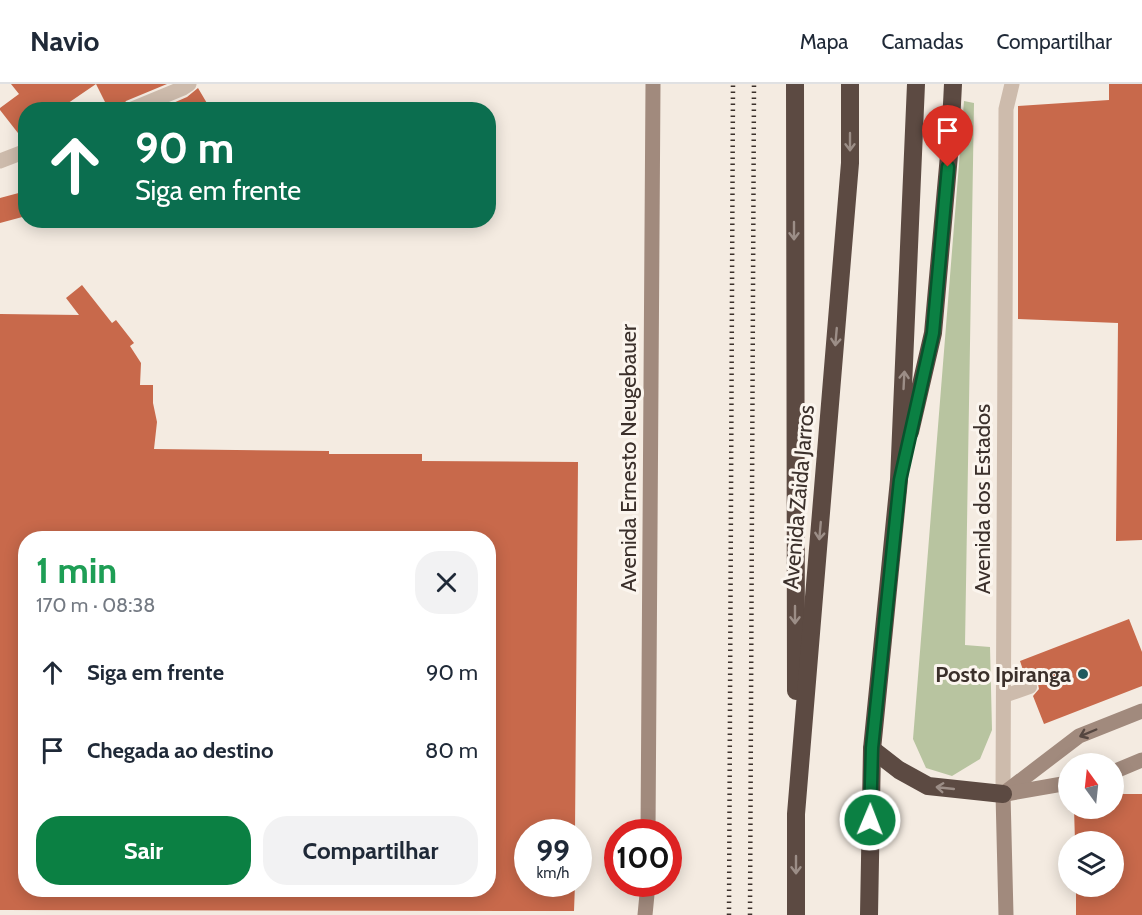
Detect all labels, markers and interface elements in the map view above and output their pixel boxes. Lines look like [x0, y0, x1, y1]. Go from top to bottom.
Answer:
text: Navio [30, 24, 100, 58]
text: Mapa [800, 29, 848, 54]
text: Camadas [881, 29, 963, 54]
text: Compartilhar [996, 29, 1112, 54]
pin [922, 105, 973, 167]
icon: arrive [931, 114, 964, 147]
text: 90 m [135, 122, 234, 174]
icon: ahead [36, 126, 114, 204]
one-way arrow [844, 132, 856, 152]
text: Siga em frente [135, 174, 301, 207]
one-way arrow [788, 220, 800, 240]
street label: Avenida Ernesto Neugebauer [615, 324, 642, 592]
one-way arrow [830, 326, 841, 346]
one-way arrow [899, 370, 910, 390]
street label: Avenida Zaida Jarros [777, 404, 820, 590]
street label: Avenida dos Estados [969, 404, 996, 594]
one-way arrow [814, 521, 825, 541]
text: 1 min [36, 548, 117, 592]
button: close [415, 551, 478, 614]
text: 170 m · 08:38 [36, 593, 155, 617]
one-way arrow [789, 604, 801, 624]
icon: ahead [36, 656, 69, 689]
text: Siga em frente [87, 659, 224, 686]
text: 90 m [426, 659, 478, 686]
place label: Posto Ipiranga [935, 661, 1071, 688]
marker: Posto Ipiranga [1076, 667, 1090, 681]
one-way arrow [1079, 728, 1097, 739]
icon: arrive [36, 734, 69, 767]
text: Chegada ao destino [87, 737, 273, 764]
text: 80 m [425, 737, 478, 764]
north arrow [1058, 753, 1124, 819]
map controls [1058, 753, 1124, 897]
one-way arrow [936, 782, 956, 793]
position arrow [838, 788, 902, 852]
button: Sair [36, 816, 251, 885]
button: Compartilhar [263, 816, 478, 885]
speed limit sign: 100 [604, 819, 682, 897]
button: layers [1058, 831, 1124, 897]
text: 99 [536, 832, 570, 869]
one-way arrow [790, 854, 802, 874]
text: km/h [537, 864, 569, 882]

